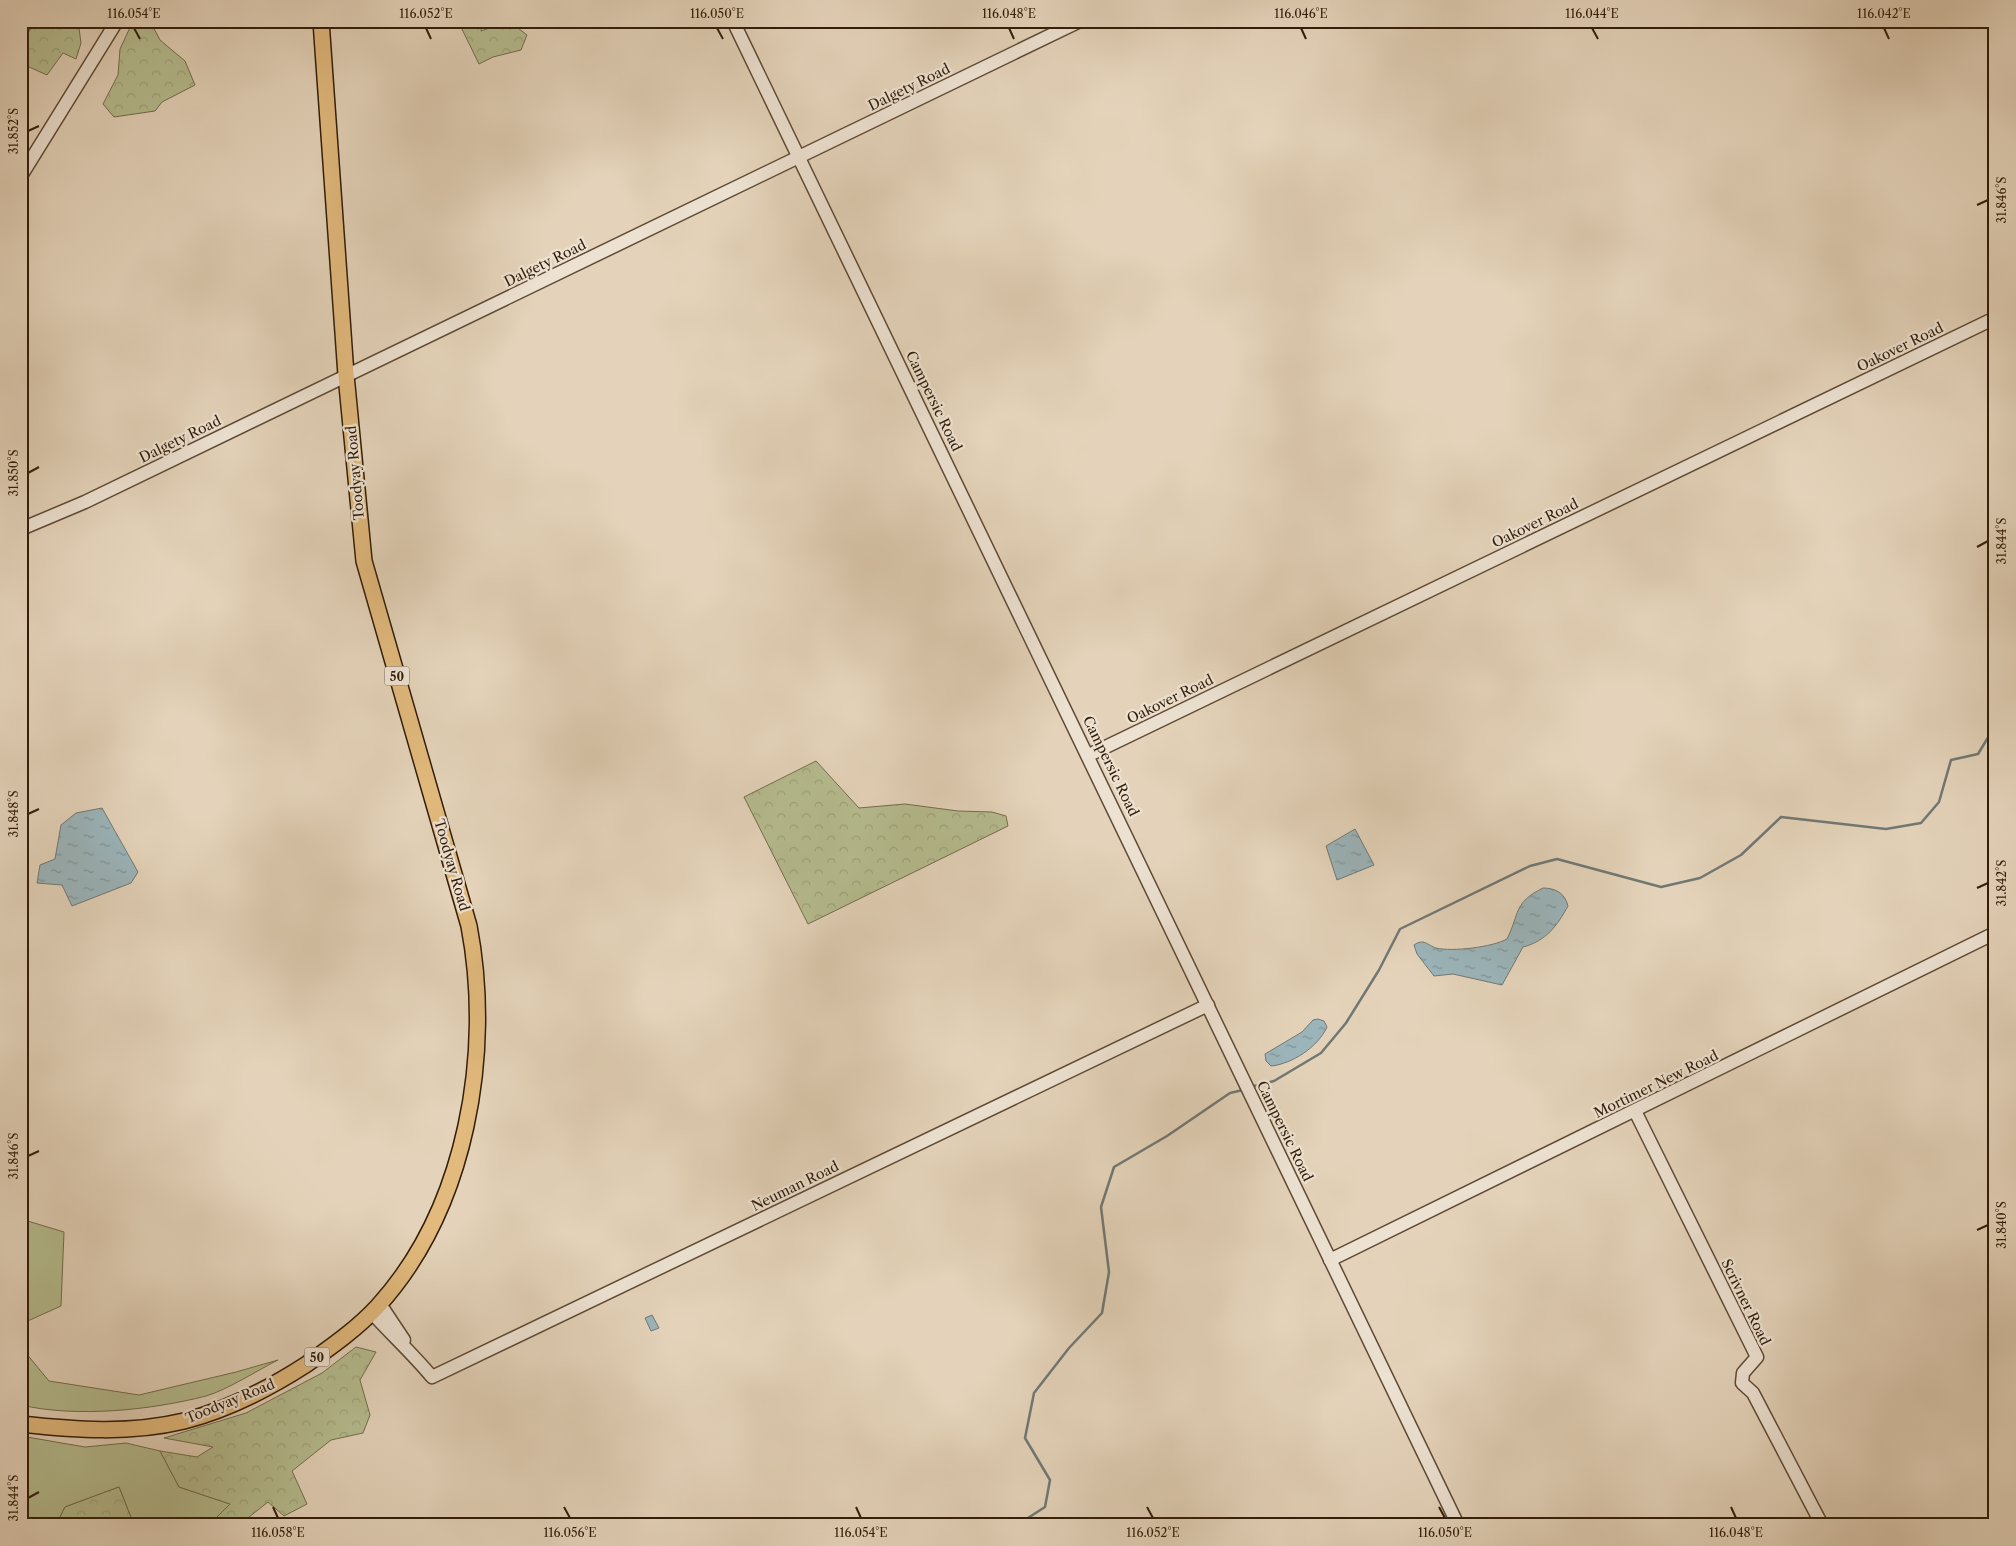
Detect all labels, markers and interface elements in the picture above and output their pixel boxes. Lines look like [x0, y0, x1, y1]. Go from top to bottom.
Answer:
text: 116.054°E [107, 6, 161, 21]
text: 116.052°E [399, 6, 453, 21]
text: 116.050°E [690, 6, 744, 21]
text: 116.048°E [982, 6, 1036, 21]
text: 116.046°E [1274, 6, 1328, 21]
text: 116.044°E [1565, 6, 1619, 21]
text: 116.042°E [1857, 6, 1911, 21]
street label: Dalgety Road [865, 59, 953, 115]
text: 31.852°S [6, 108, 21, 154]
text: 31.846°S [1994, 177, 2009, 223]
street label: Dalgety Road [501, 235, 589, 291]
street label: Oakover Road [1854, 318, 1947, 376]
street label: Campersic Road [902, 348, 966, 455]
street label: Dalgety Road [136, 411, 224, 467]
street label: Toodyay Road [342, 424, 368, 521]
text: 31.850°S [6, 449, 21, 497]
street label: Oakover Road [1489, 494, 1582, 552]
text: 31.844°S [1994, 518, 2009, 564]
road number: 50 [384, 666, 410, 686]
street label: Oakover Road [1124, 670, 1217, 728]
street label: Campersic Road [1079, 713, 1143, 820]
text: 31.848°S [6, 790, 21, 838]
street label: Toodyay Road [430, 817, 474, 914]
text: 31.842°S [1994, 860, 2009, 906]
street label: Mortimer New Road [1591, 1046, 1722, 1122]
street label: Campersic Road [1253, 1078, 1317, 1185]
text: 31.846°S [6, 1133, 21, 1179]
street label: Neuman Road [748, 1157, 842, 1215]
text: 31.840°S [1994, 1201, 2009, 1249]
street label: Scrivner Road [1717, 1256, 1775, 1349]
road number: 50 [304, 1348, 330, 1366]
street label: Toodyay Road [183, 1375, 278, 1427]
text: 31.844°S [6, 1475, 21, 1521]
text: 116.058°E [251, 1525, 305, 1540]
text: 116.056°E [543, 1525, 597, 1540]
text: 116.054°E [834, 1525, 888, 1540]
text: 116.052°E [1126, 1525, 1180, 1540]
text: 116.050°E [1418, 1525, 1472, 1540]
text: 116.048°E [1709, 1525, 1763, 1540]

